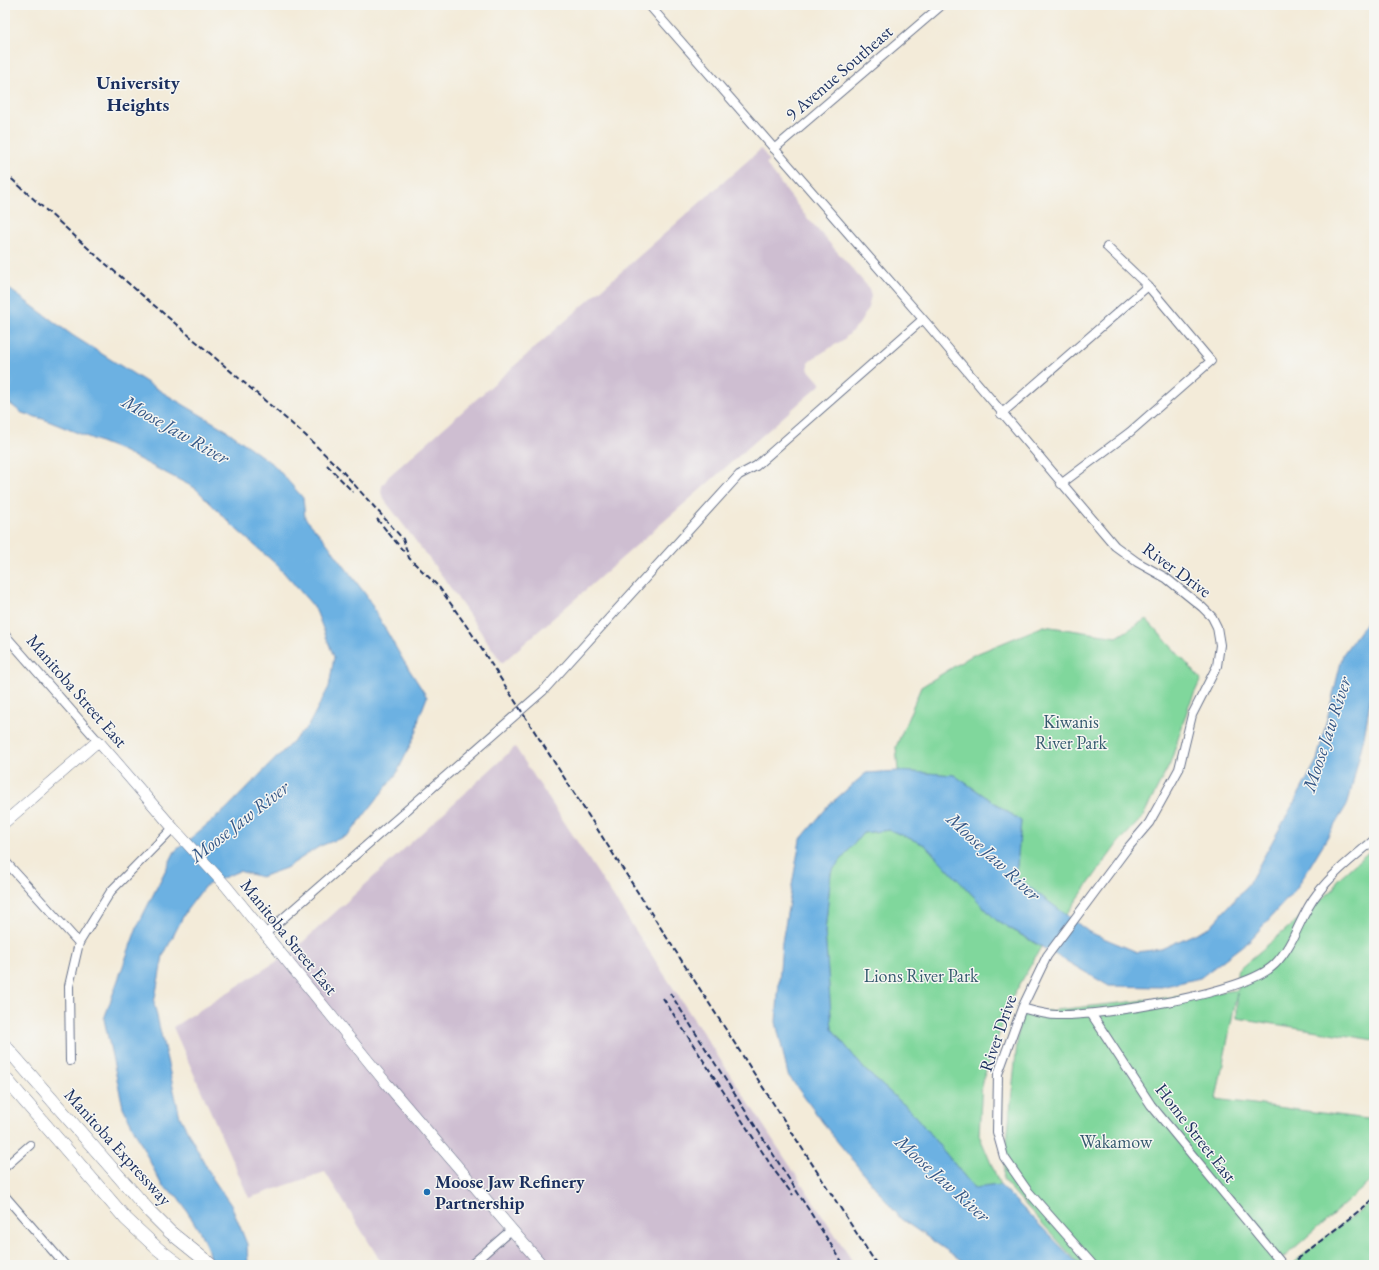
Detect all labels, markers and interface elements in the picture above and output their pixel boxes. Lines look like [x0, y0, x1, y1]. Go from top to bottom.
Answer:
street label: 9 Avenue Southeast [780, 19, 897, 126]
district label: University Heights [96, 70, 181, 117]
water label: Moose Jaw River [117, 388, 234, 471]
street label: River Drive [1138, 537, 1216, 602]
street label: Manitoba Street East [22, 629, 133, 752]
water label: Moose Jaw River [1296, 673, 1357, 796]
park label: Kiwanis River Park [1035, 710, 1108, 754]
water label: Moose Jaw River [184, 774, 295, 869]
water label: Moose Jaw River [941, 806, 1046, 907]
street label: Manitoba Street East [236, 874, 343, 1000]
park label: Lions River Park [864, 964, 979, 987]
street label: River Drive [974, 991, 1021, 1074]
street label: Home Street East [1151, 1078, 1242, 1187]
street label: Manitoba Expressway [60, 1083, 177, 1210]
water label: Moose Jaw River [889, 1128, 996, 1228]
park label: Wakamow [1080, 1130, 1153, 1153]
place label: Moose Jaw Refinery Partnership [435, 1170, 585, 1214]
marker: Moose Jaw Refinery Partnership [422, 1187, 432, 1197]

